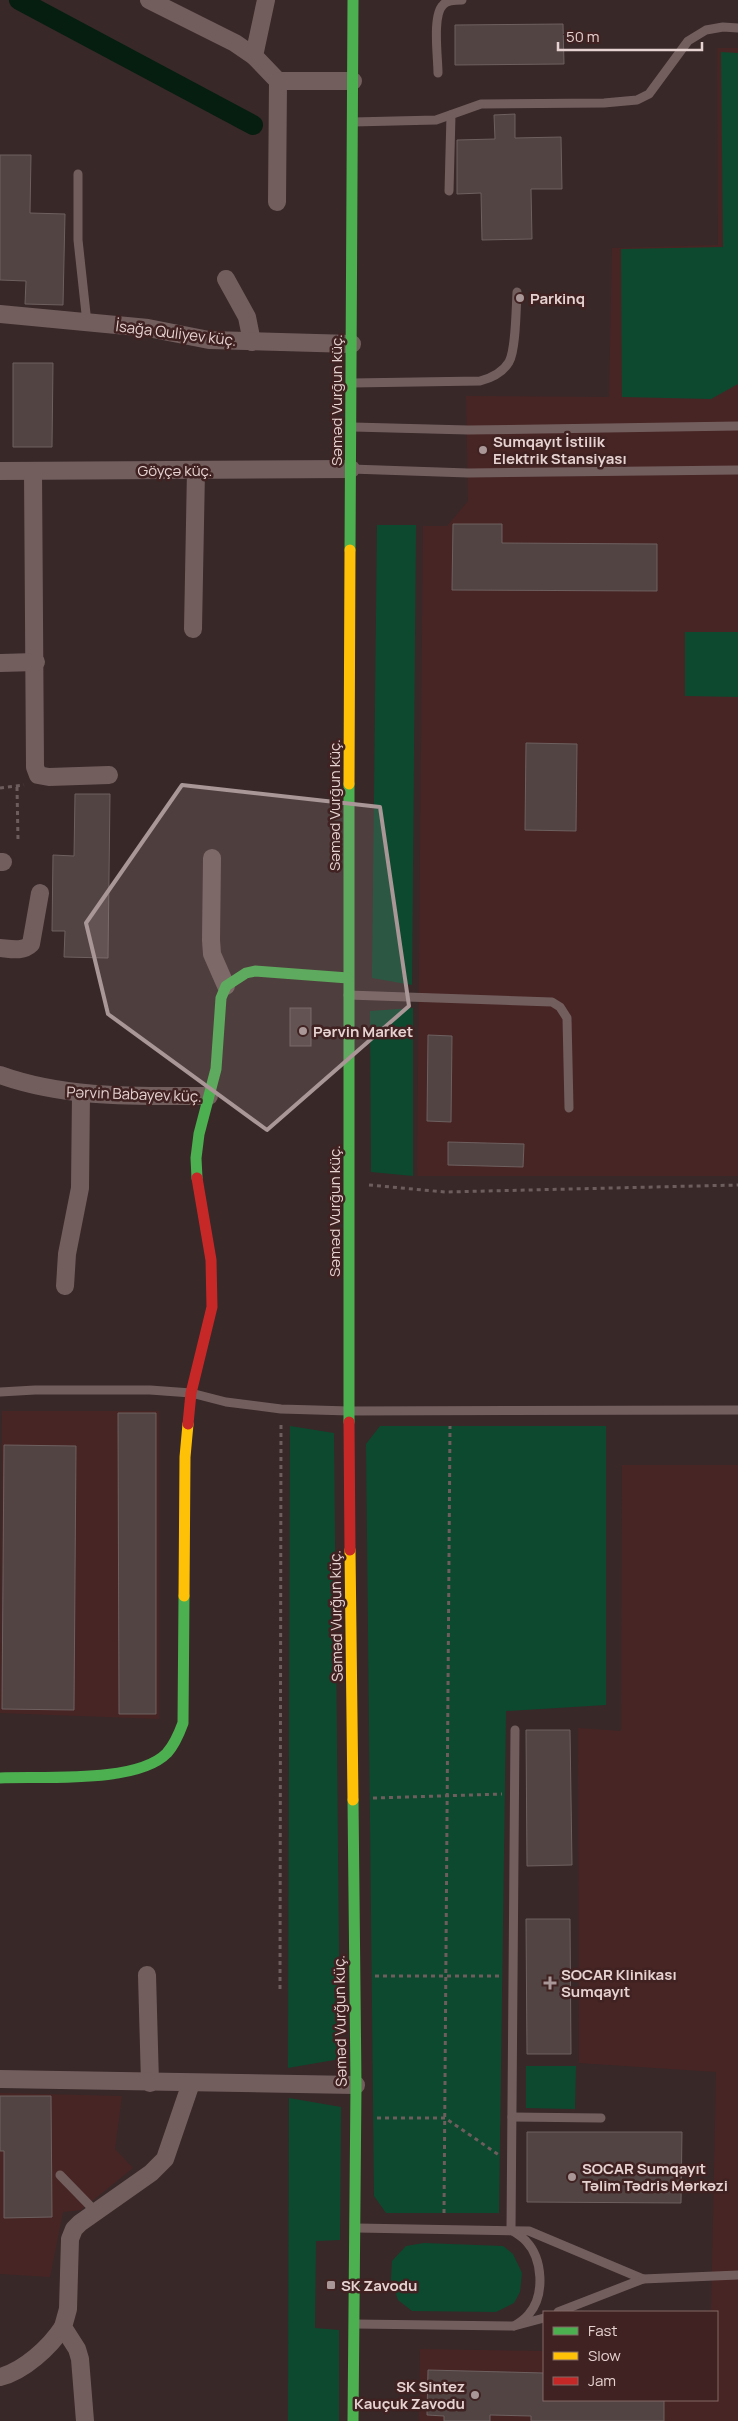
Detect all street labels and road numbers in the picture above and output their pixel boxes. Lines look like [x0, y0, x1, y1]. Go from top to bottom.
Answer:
street label: İsağa Quliyev küç. [114, 315, 238, 351]
street label: Səməd Vurğun küç. [326, 334, 347, 466]
street label: Göyçə küç. [138, 460, 212, 481]
street label: Səməd Vurğun küç. [324, 739, 345, 871]
street label: Pərvin Babayev küç. [66, 1081, 202, 1107]
street label: Səməd Vurğun küç. [324, 1145, 345, 1277]
street label: Səməd Vurğun küç. [324, 1550, 348, 1682]
street label: Səməd Vurğun küç. [328, 1955, 352, 2087]

